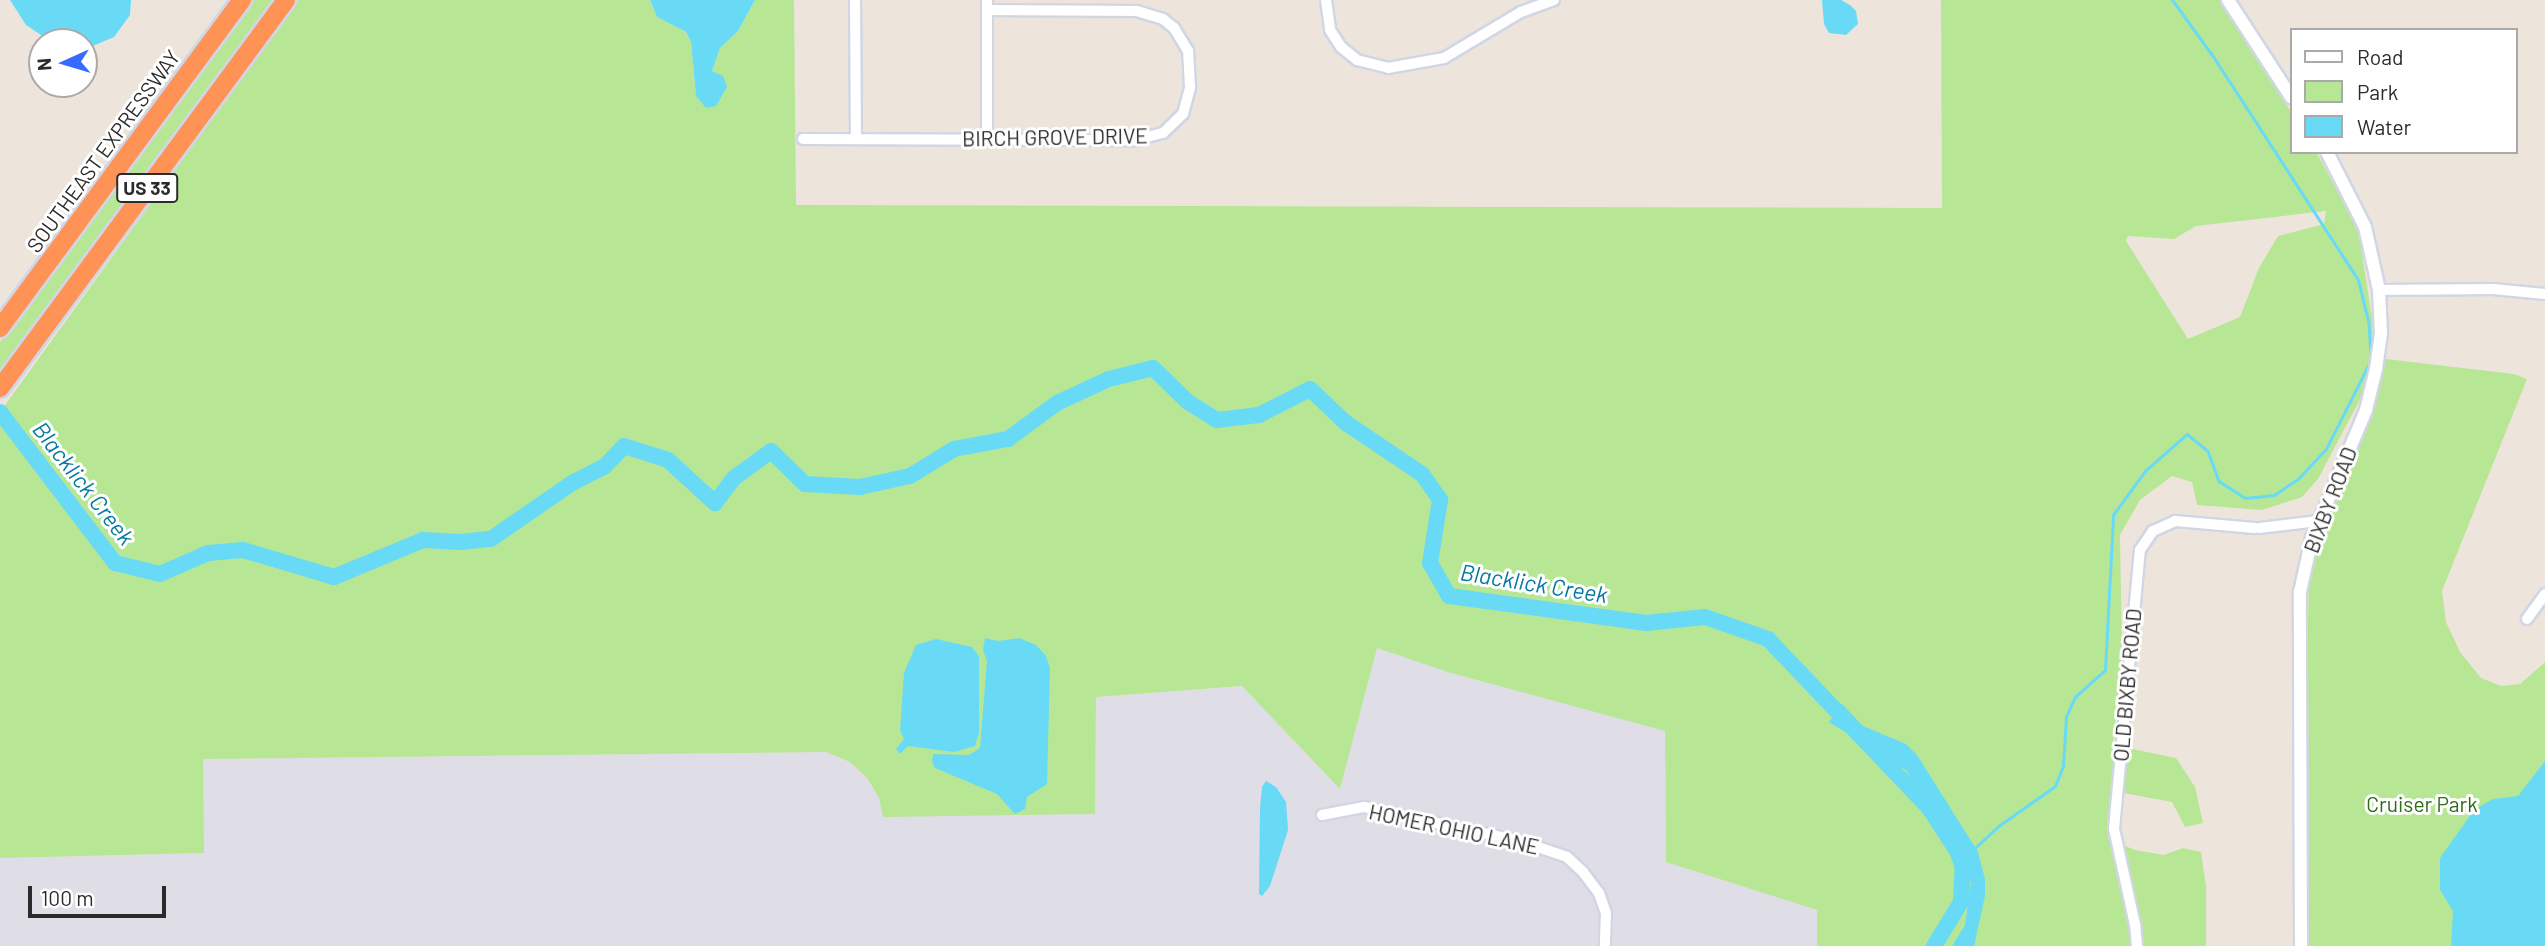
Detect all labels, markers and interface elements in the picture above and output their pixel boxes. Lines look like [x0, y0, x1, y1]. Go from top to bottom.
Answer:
north arrow [28, 28, 98, 98]
legend [2290, 28, 2517, 154]
text: Road [2357, 44, 2403, 69]
street label: SOUTHEAST EXPRESSWAY [21, 45, 185, 257]
text: N [32, 57, 55, 71]
text: Park [2357, 79, 2398, 104]
text: Water [2357, 114, 2411, 139]
street label: BIRCH GROVE DRIVE [962, 123, 1148, 151]
road number: US 33 [116, 172, 178, 204]
water label: Blacklick Creek [27, 416, 141, 550]
street label: BIXBY ROAD [2298, 444, 2362, 556]
water label: Blacklick Creek [1458, 558, 1610, 608]
street label: OLD BIXBY ROAD [2108, 607, 2146, 763]
park label: Cruiser Park [2366, 791, 2478, 817]
street label: HOMER OHIO LANE [1367, 799, 1541, 859]
scale bar [32, 872, 170, 916]
text: 100 m [41, 885, 94, 910]

